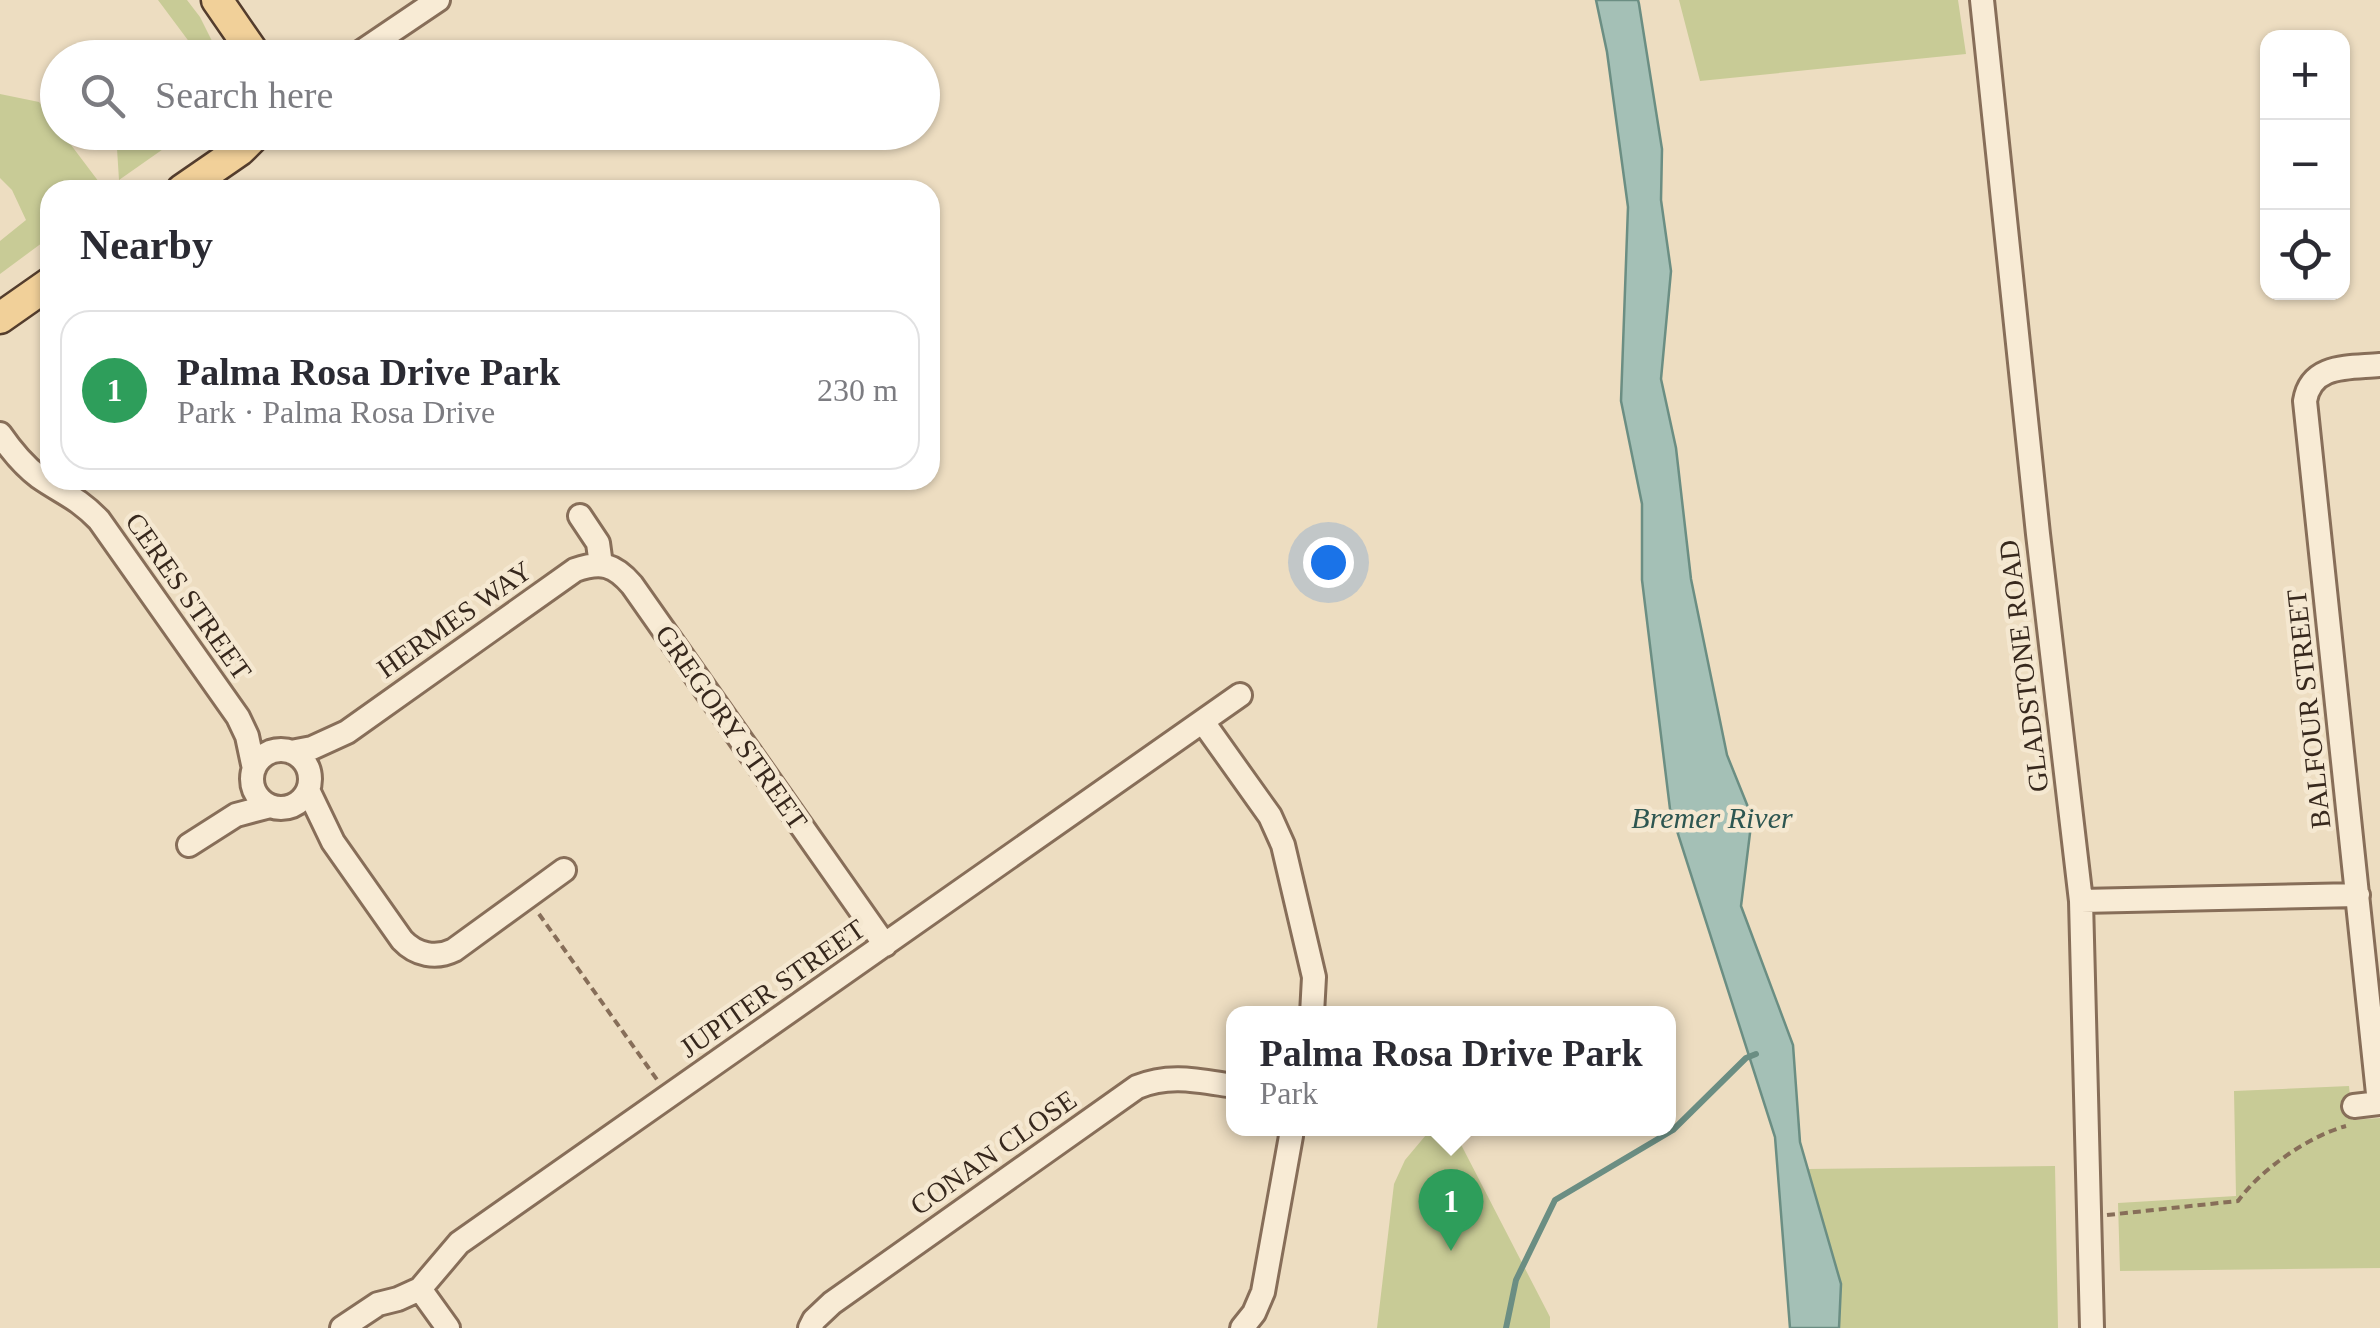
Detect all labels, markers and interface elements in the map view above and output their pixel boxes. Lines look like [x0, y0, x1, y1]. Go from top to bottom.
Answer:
map controls [2260, 30, 2350, 300]
button: + [2260, 30, 2350, 120]
search box [40, 40, 940, 150]
icon: search [75, 68, 130, 123]
text: Search here [155, 74, 333, 116]
button: − [2260, 120, 2350, 210]
button: locate [2260, 210, 2350, 300]
text: Nearby [80, 222, 213, 268]
text: Palma Rosa Drive Park [177, 351, 560, 393]
text: 1 [107, 372, 123, 408]
text: 230 m [817, 372, 898, 408]
text: Park · Palma Rosa Drive [177, 394, 495, 430]
street label: CERES STREET [119, 507, 258, 686]
your location [1303, 537, 1354, 588]
street label: GLADSTONE ROAD [1993, 538, 2054, 794]
street label: HERMES WAY [371, 555, 537, 684]
street label: BALFOUR STREET [2281, 588, 2336, 830]
street label: GREGORY STREET [649, 619, 814, 835]
water label: Bremer River [1631, 801, 1793, 834]
street label: JUPITER STREET [674, 913, 871, 1064]
popup [1226, 1006, 1676, 1136]
text: Palma Rosa Drive Park [1259, 1032, 1643, 1074]
text: Park [1259, 1075, 1318, 1111]
street label: CONAN CLOSE [904, 1084, 1082, 1221]
pin: 1 [1418, 1168, 1484, 1251]

